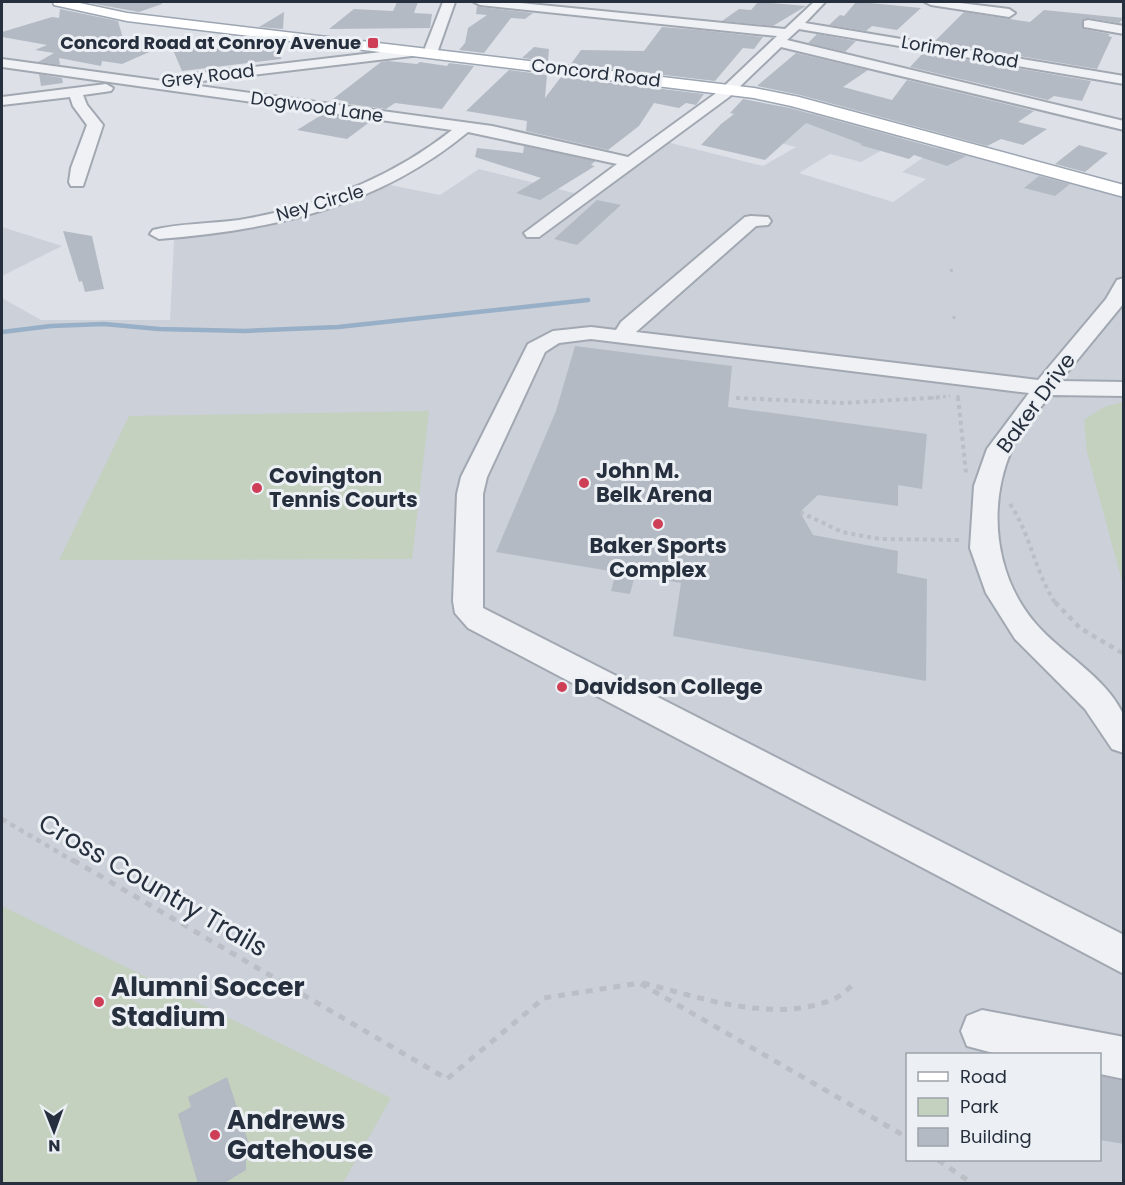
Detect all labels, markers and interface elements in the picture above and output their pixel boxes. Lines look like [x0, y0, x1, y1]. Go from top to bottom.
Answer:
street label: Lorimer Road [900, 29, 1021, 74]
place label: Concord Road at Conroy Avenue [60, 30, 361, 55]
marker: Concord Road at Conroy Avenue [366, 36, 380, 50]
street label: Concord Road [530, 52, 662, 93]
street label: Grey Road [160, 57, 256, 94]
street label: Dogwood Lane [249, 85, 385, 128]
street label: Ney Circle [273, 178, 367, 227]
street label: Baker Drive [989, 347, 1082, 459]
place label: John M. Belk Arena [596, 456, 712, 509]
place label: Covington Tennis Courts [269, 461, 418, 514]
marker: John M. Belk Arena [577, 476, 591, 490]
marker: Covington Tennis Courts [250, 481, 264, 495]
marker: Baker Sports Complex [651, 517, 665, 531]
place label: Baker Sports Complex [589, 531, 727, 584]
place label: Davidson College [574, 672, 763, 701]
marker: Davidson College [555, 680, 569, 694]
street label: Cross Country Trails [32, 805, 274, 965]
place label: Alumni Soccer Stadium [111, 969, 305, 1035]
marker: Alumni Soccer Stadium [92, 995, 106, 1009]
legend [906, 1053, 1101, 1161]
text: Road [960, 1064, 1007, 1089]
text: Park [960, 1094, 999, 1119]
north arrow [24, 1101, 84, 1161]
place label: Andrews Gatehouse [227, 1102, 373, 1168]
text: Building [960, 1124, 1032, 1149]
marker: Andrews Gatehouse [208, 1128, 222, 1142]
text: N [48, 1134, 60, 1157]

